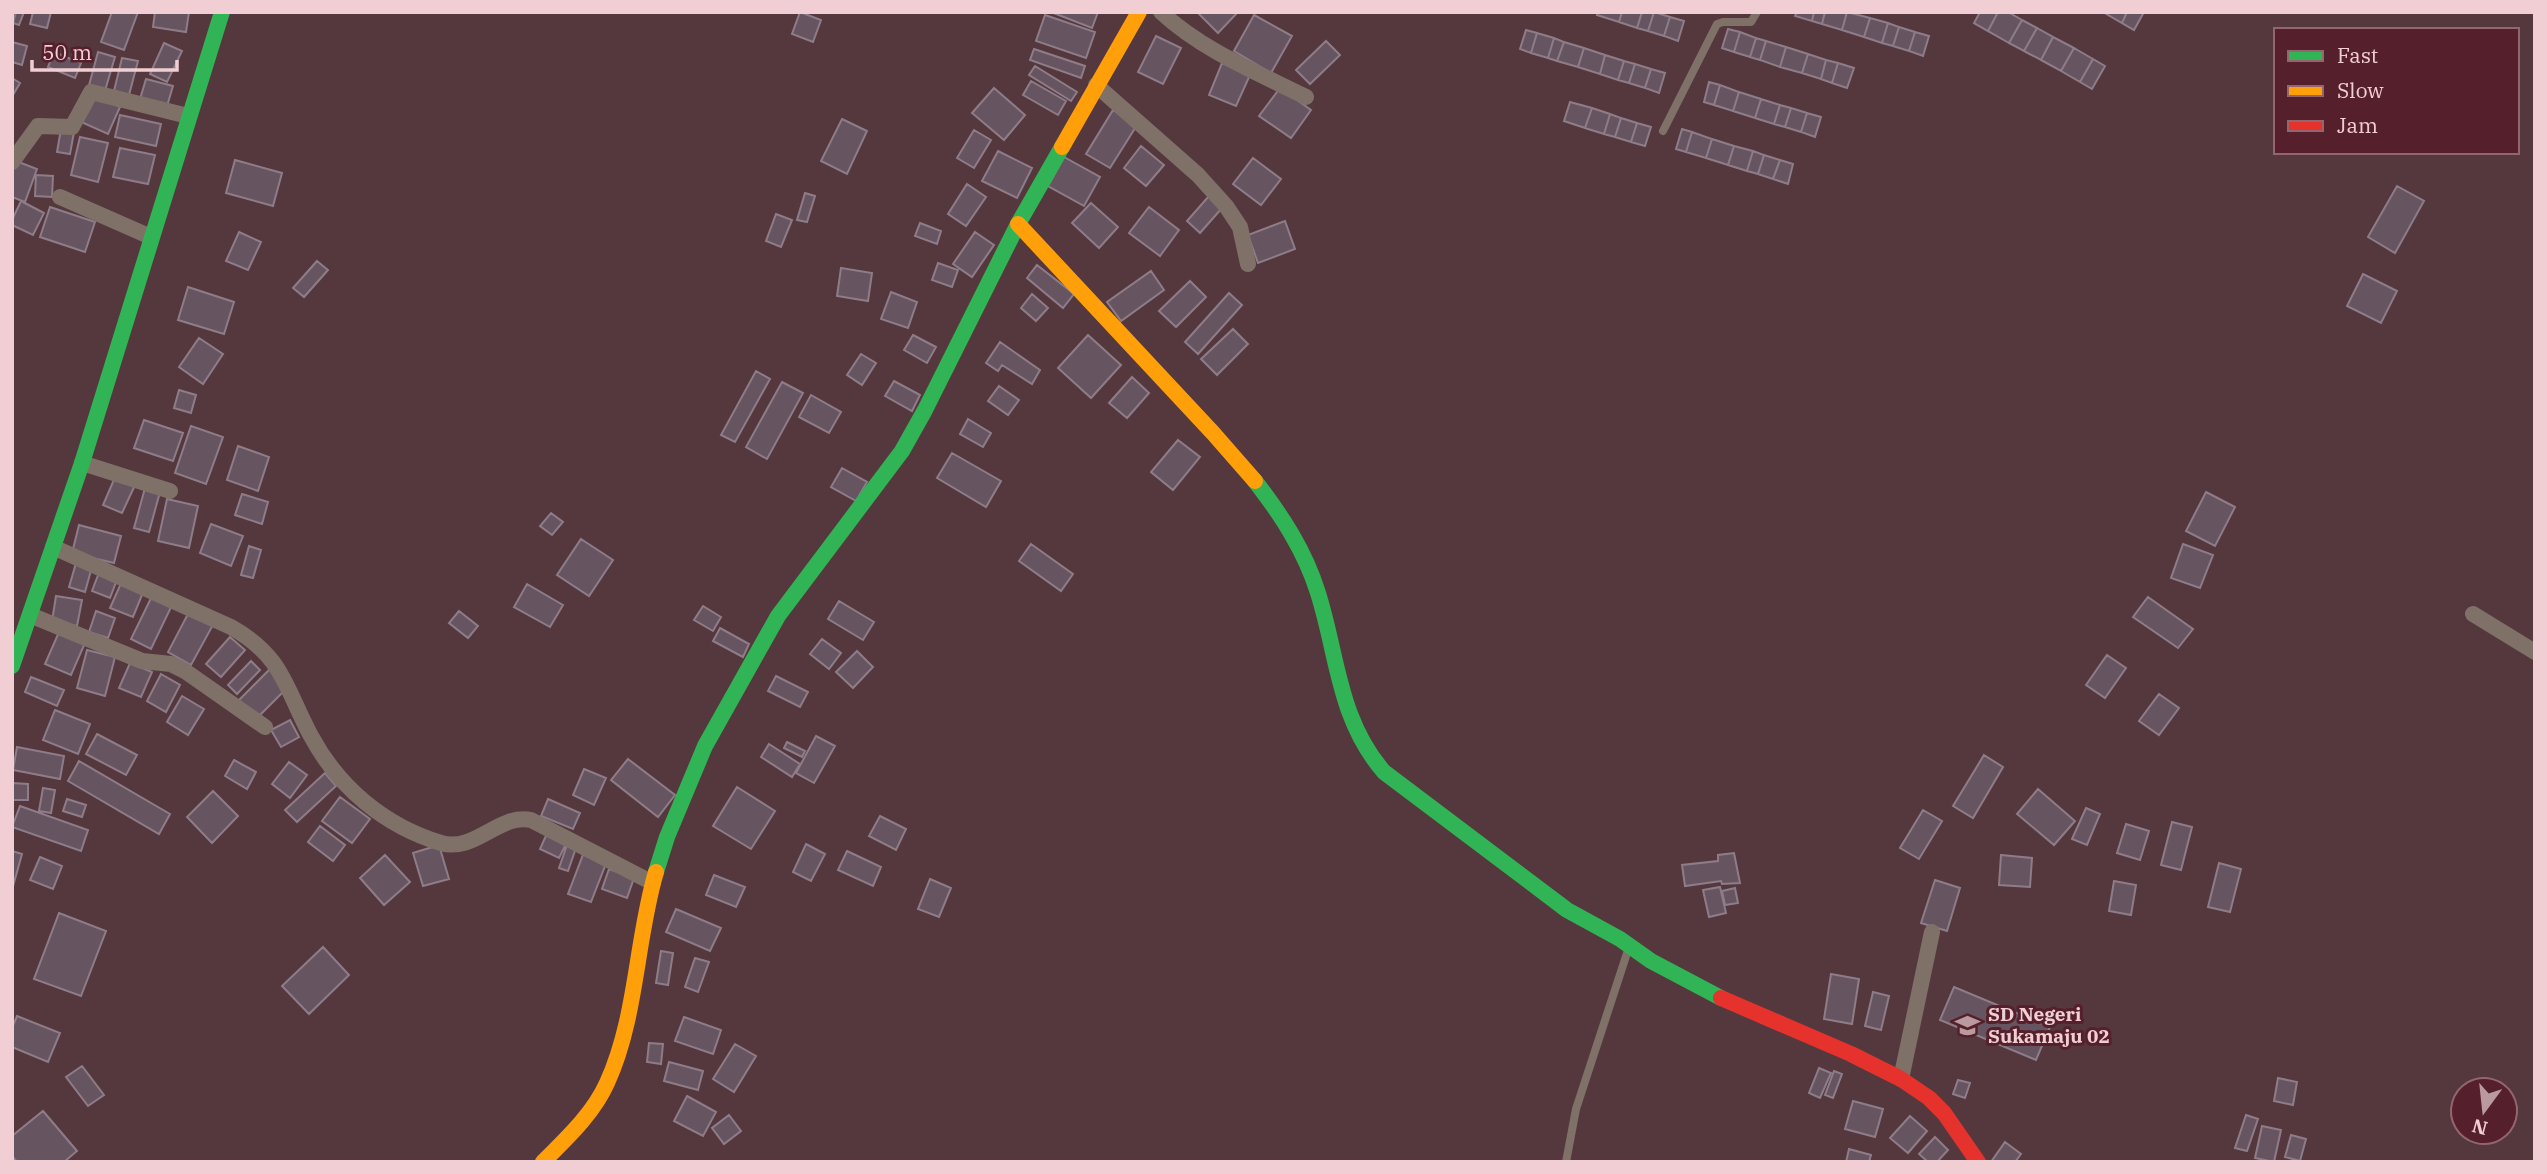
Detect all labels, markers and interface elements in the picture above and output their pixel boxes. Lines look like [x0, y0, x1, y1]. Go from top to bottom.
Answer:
scale bar [32, 28, 177, 72]
legend [2274, 28, 2519, 154]
text: 50 m [42, 38, 92, 66]
text: Fast [2337, 41, 2378, 69]
text: Slow [2337, 76, 2384, 104]
text: Jam [2337, 111, 2378, 139]
place label: SD Negeri Sukamaju 02 [1988, 1002, 2110, 1048]
school or university icon: SD Negeri Sukamaju 02 [1954, 1011, 1982, 1039]
north arrow [2449, 1076, 2519, 1146]
text: N [2469, 1114, 2490, 1141]

